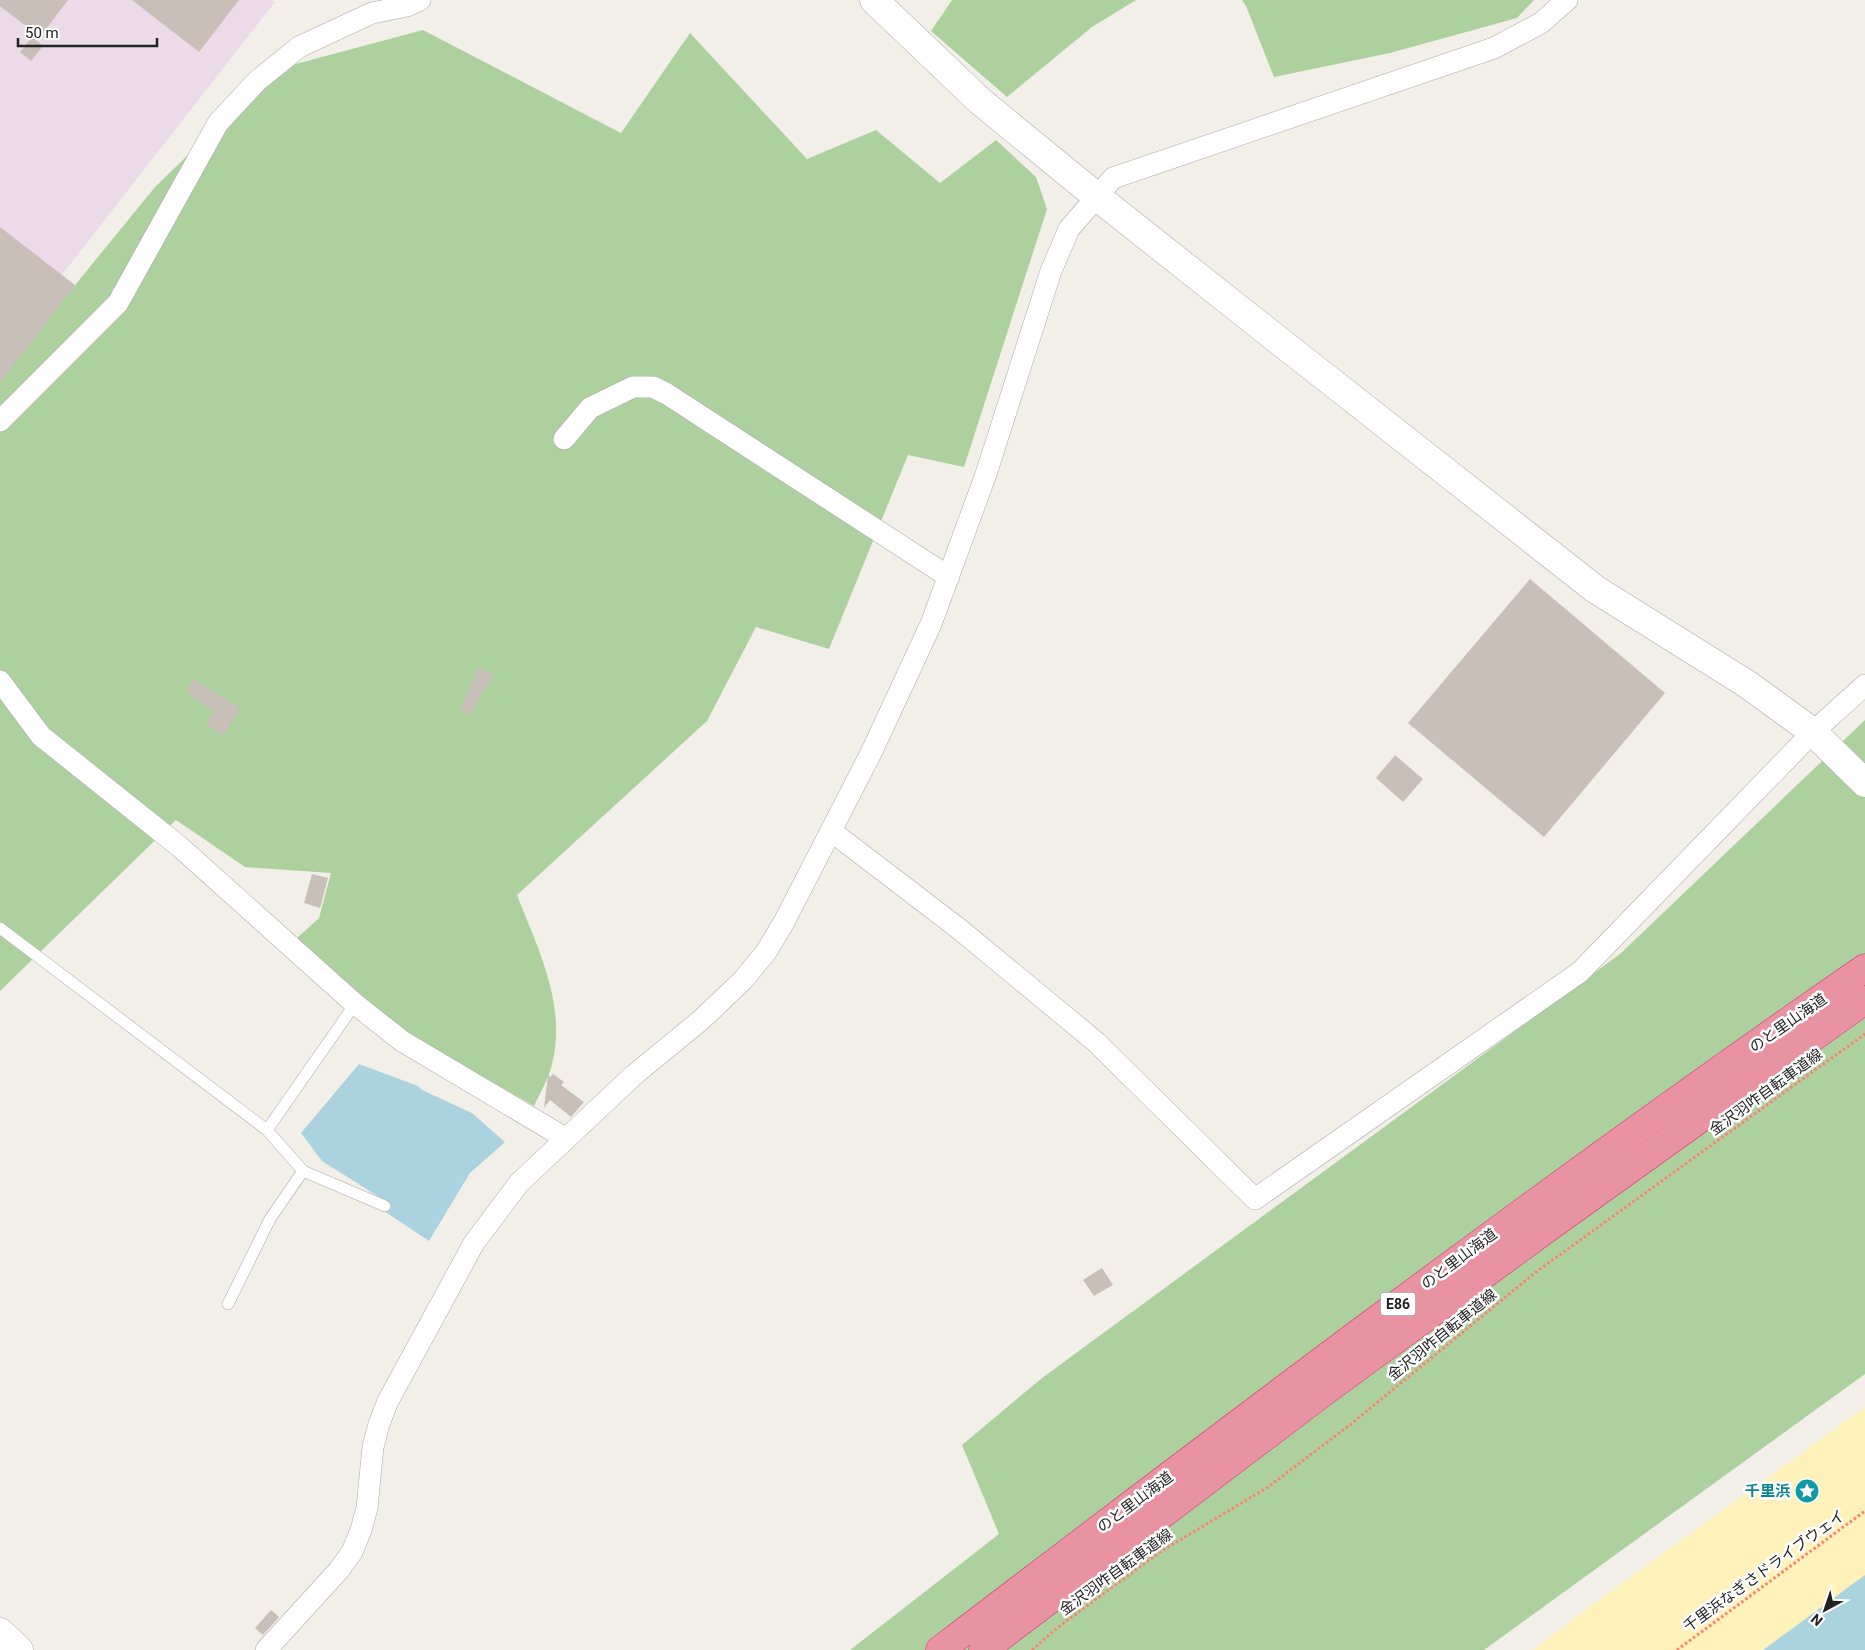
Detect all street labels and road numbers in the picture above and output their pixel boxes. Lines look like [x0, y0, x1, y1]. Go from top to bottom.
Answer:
street label: のと里山海道 [1746, 990, 1830, 1056]
street label: 金沢羽咋自転車道線 [1706, 1045, 1826, 1139]
street label: のと里山海道 [1418, 1225, 1500, 1293]
street label: 金沢羽咋自転車道線 [1384, 1286, 1500, 1384]
road number: E86 [1380, 1292, 1416, 1316]
street label: のと里山海道 [1094, 1468, 1176, 1536]
street label: 千里浜なぎさドライブウェイ [1680, 1506, 1848, 1636]
street label: 金沢羽咋自転車道線 [1056, 1525, 1176, 1619]

